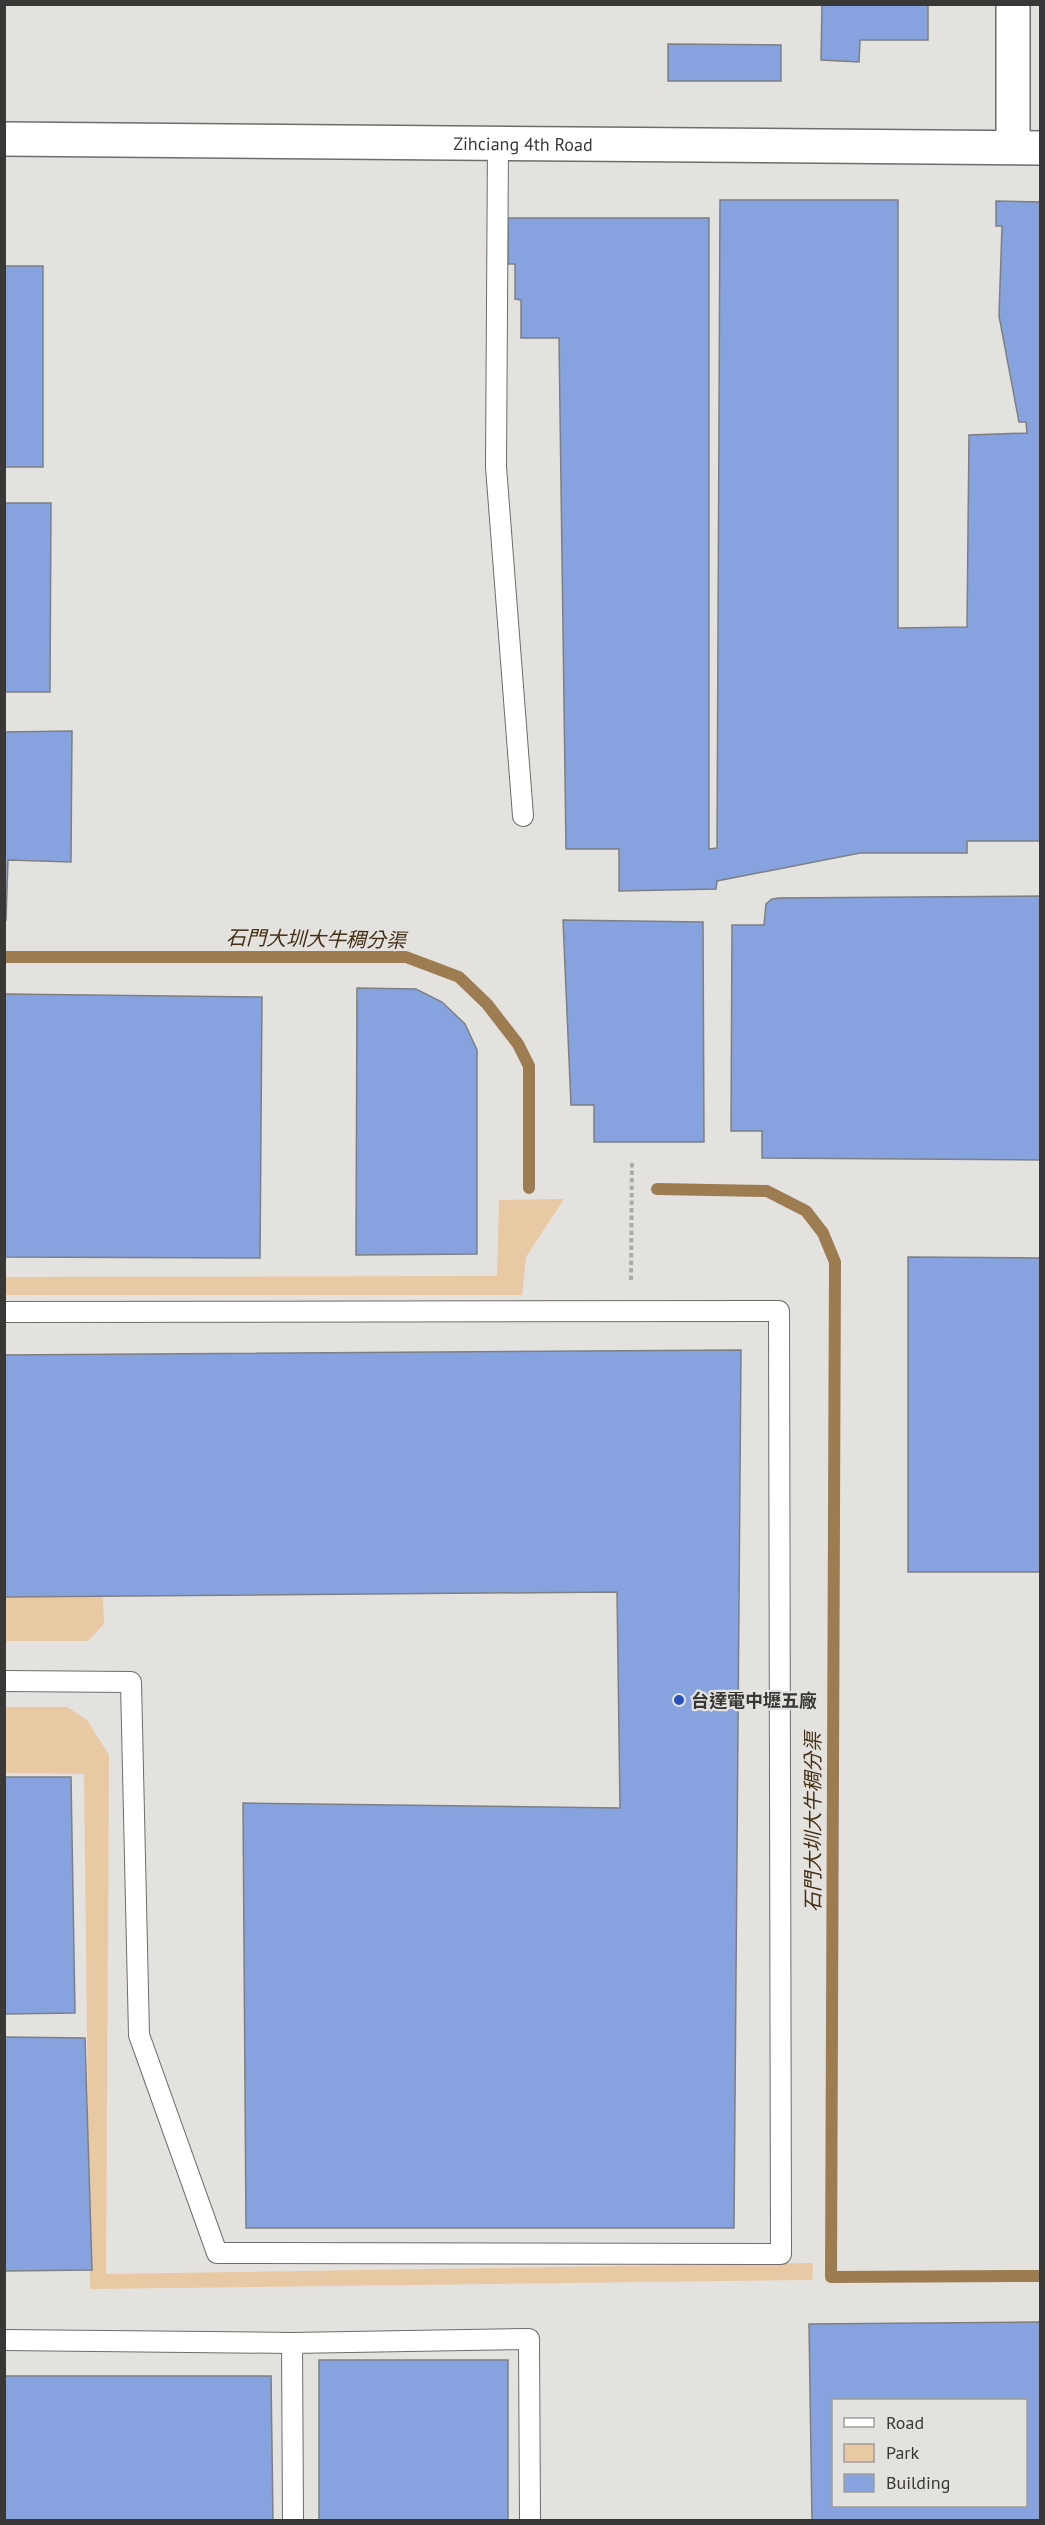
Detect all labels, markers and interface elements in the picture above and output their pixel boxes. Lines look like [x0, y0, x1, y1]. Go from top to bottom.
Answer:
street label: Zihciang 4th Road [453, 131, 593, 156]
water label: 石門大圳大牛稠分渠 [226, 924, 409, 954]
place label: 台達電中壢五廠 [691, 1689, 817, 1712]
marker: 台達電中壢五廠 [672, 1693, 686, 1707]
water label: 石門大圳大牛稠分渠 [800, 1729, 826, 1912]
legend [832, 2399, 1027, 2507]
text: Road [886, 2411, 924, 2434]
text: Park [886, 2441, 919, 2464]
text: Building [886, 2471, 950, 2494]

